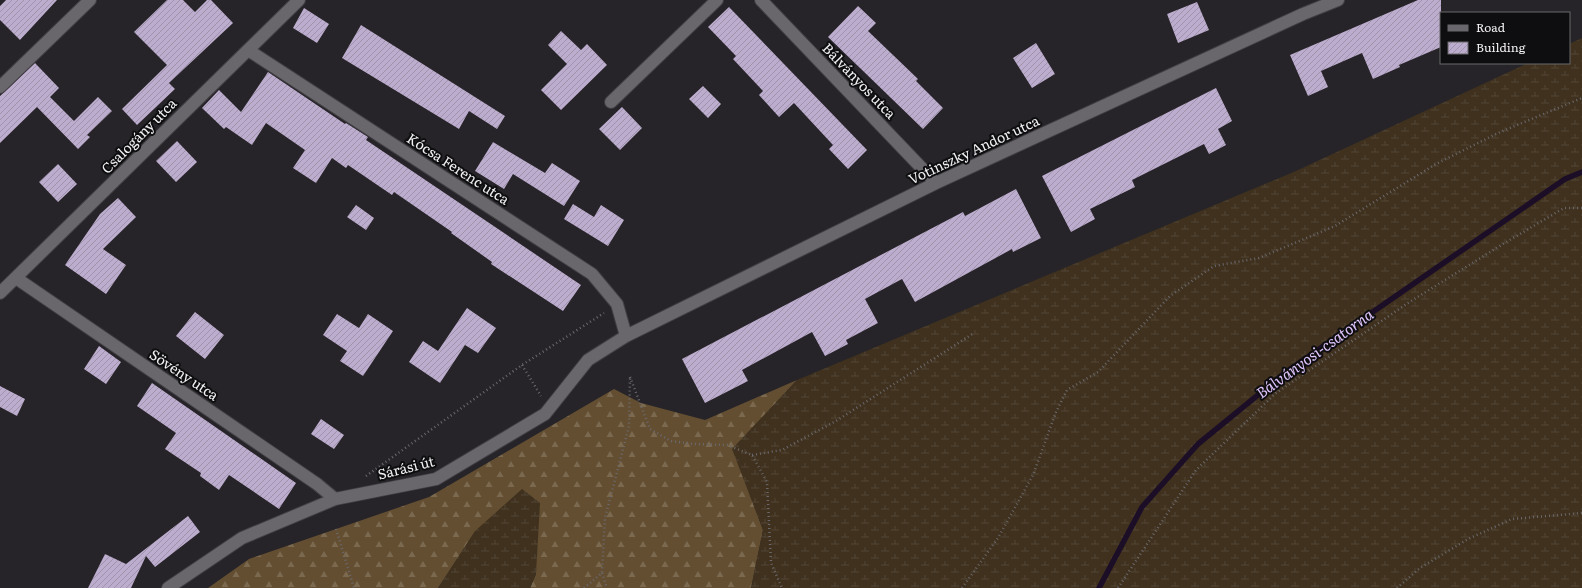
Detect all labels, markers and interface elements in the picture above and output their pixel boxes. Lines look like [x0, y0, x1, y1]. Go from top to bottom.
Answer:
legend [1440, 12, 1570, 64]
text: Road [1476, 18, 1506, 36]
street label: Bálványos utca [818, 38, 901, 123]
text: Building [1476, 38, 1526, 56]
street label: Csalogány utca [96, 93, 181, 177]
street label: Votinszky Andor utca [905, 110, 1043, 188]
street label: Kócsa Ferenc utca [403, 128, 514, 209]
water label: Bálványosi-csatorna [1251, 302, 1378, 403]
street label: Sövény utca [146, 344, 223, 405]
street label: Sárási út [375, 450, 436, 484]

